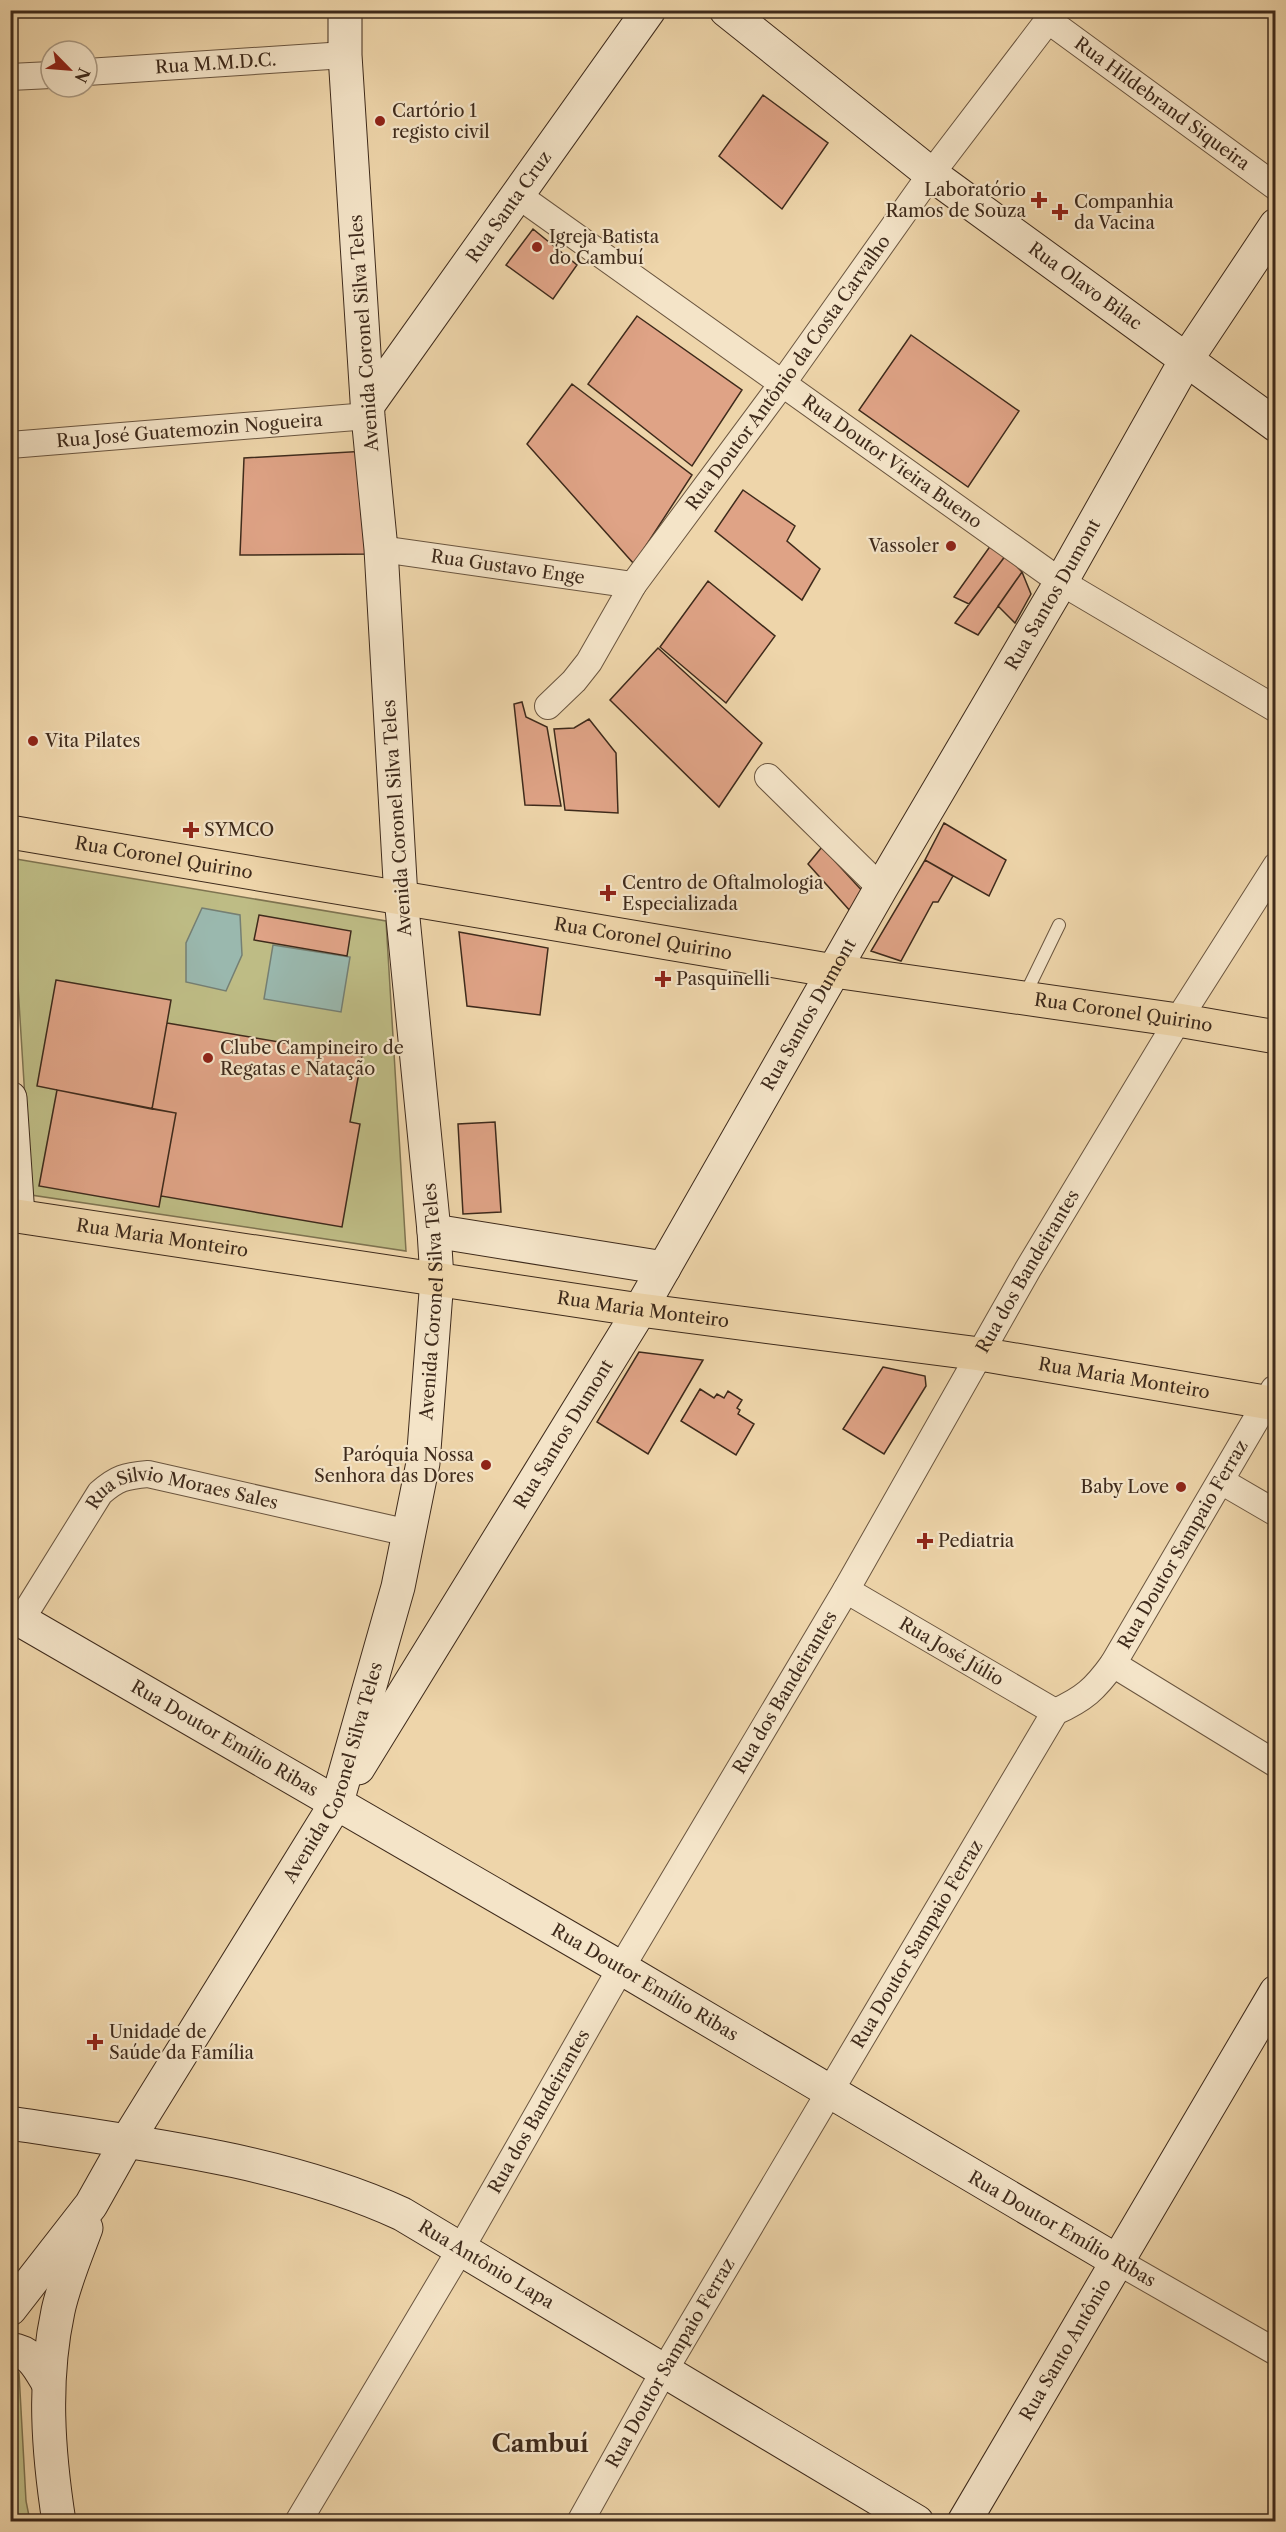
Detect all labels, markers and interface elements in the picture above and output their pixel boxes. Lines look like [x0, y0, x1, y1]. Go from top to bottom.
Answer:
street label: Rua Hildebrand Siqueira [1070, 32, 1254, 175]
north arrow [39, 39, 99, 99]
street label: Rua M.M.D.C. [154, 49, 277, 78]
text: N [71, 65, 95, 86]
place label: Cartório 1 registo civil [392, 100, 490, 143]
marker: Cartório 1 registo civil [373, 114, 387, 128]
street label: Rua Santa Cruz [462, 147, 556, 267]
place label: Laboratório Ramos de Souza [885, 179, 1026, 222]
marker: Laboratório Ramos de Souza [1030, 191, 1048, 209]
place label: Companhia da Vacina [1074, 191, 1174, 234]
marker: Companhia da Vacina [1051, 203, 1069, 221]
street label: Avenida Coronel Silva Teles [345, 214, 383, 453]
place label: Igreja Batista do Cambuí [549, 226, 660, 269]
street label: Rua Doutor Antônio da Costa Carvalho [681, 231, 895, 514]
street label: Rua Olavo Bilac [1024, 237, 1146, 335]
marker: Igreja Batista do Cambuí [530, 240, 544, 254]
street label: Rua Doutor Vieira Bueno [798, 390, 986, 533]
street label: Rua José Guatemozin Nogueira [55, 409, 324, 452]
street label: Rua Santos Dumont [1001, 514, 1106, 674]
place label: Vassoler [867, 535, 939, 557]
marker: Vassoler [944, 539, 958, 553]
street label: Rua Gustavo Enge [429, 545, 586, 589]
street label: Avenida Coronel Silva Teles [378, 699, 416, 938]
place label: Vita Pilates [44, 730, 140, 752]
marker: Vita Pilates [26, 734, 40, 748]
place label: SYMCO [204, 819, 274, 841]
marker: SYMCO [182, 821, 200, 839]
street label: Rua Coronel Quirino [73, 832, 254, 884]
place label: Centro de Oftalmologia Especializada [622, 872, 824, 915]
marker: Centro de Oftalmologia Especializada [599, 884, 617, 902]
street label: Rua Coronel Quirino [552, 913, 734, 965]
street label: Rua Santos Dumont [757, 934, 861, 1094]
place label: Pasquinelli [676, 968, 770, 990]
marker: Pasquinelli [654, 970, 672, 988]
street label: Rua Coronel Quirino [1033, 989, 1214, 1037]
place label: Clube Campineiro de Regatas e Natação [220, 1037, 404, 1080]
marker: Clube Campineiro de Regatas e Natação [201, 1051, 215, 1065]
street label: Avenida Coronel Silva Teles [415, 1182, 448, 1422]
street label: Rua dos Bandeirantes [972, 1186, 1084, 1357]
street label: Rua Maria Monteiro [75, 1214, 250, 1262]
street label: Rua Maria Monteiro [555, 1287, 730, 1332]
street label: Rua Maria Monteiro [1037, 1353, 1211, 1404]
street label: Rua Santos Dumont [509, 1355, 618, 1513]
street label: Rua Doutor Sampaio Ferraz [1113, 1436, 1253, 1653]
place label: Paróquia Nossa Senhora das Dores [314, 1444, 474, 1487]
marker: Paróquia Nossa Senhora das Dores [479, 1458, 493, 1472]
text: Rua Silvio Moraes Sales [82, 1463, 280, 1514]
place label: Baby Love [1081, 1476, 1169, 1498]
marker: Baby Love [1174, 1480, 1188, 1494]
street label: Rua Silvio Moraes Sales [85, 1494, 289, 1526]
place label: Pediatria [938, 1530, 1015, 1552]
marker: Pediatria [916, 1532, 934, 1550]
street label: Rua dos Bandeirantes [728, 1607, 842, 1778]
street label: Rua José Júlio [895, 1612, 1008, 1691]
street label: Avenida Coronel Silva Teles [278, 1660, 387, 1888]
street label: Rua Doutor Emílio Ribas [127, 1675, 322, 1801]
street label: Rua Doutor Sampaio Ferraz [847, 1836, 987, 2052]
street label: Rua Doutor Emílio Ribas [548, 1919, 742, 2046]
place label: Unidade de Saúde da Família [109, 2021, 254, 2064]
street label: Rua dos Bandeirantes [483, 2026, 595, 2198]
marker: Unidade de Saúde da Família [86, 2033, 104, 2051]
street label: Rua Doutor Emílio Ribas [964, 2166, 1160, 2292]
street label: Rua Antônio Lapa [414, 2215, 559, 2314]
street label: Rua Doutor Sampaio Ferraz [601, 2254, 739, 2472]
street label: Rua Santo Antônio [1015, 2275, 1116, 2425]
district label: Cambuí [491, 2429, 589, 2458]

